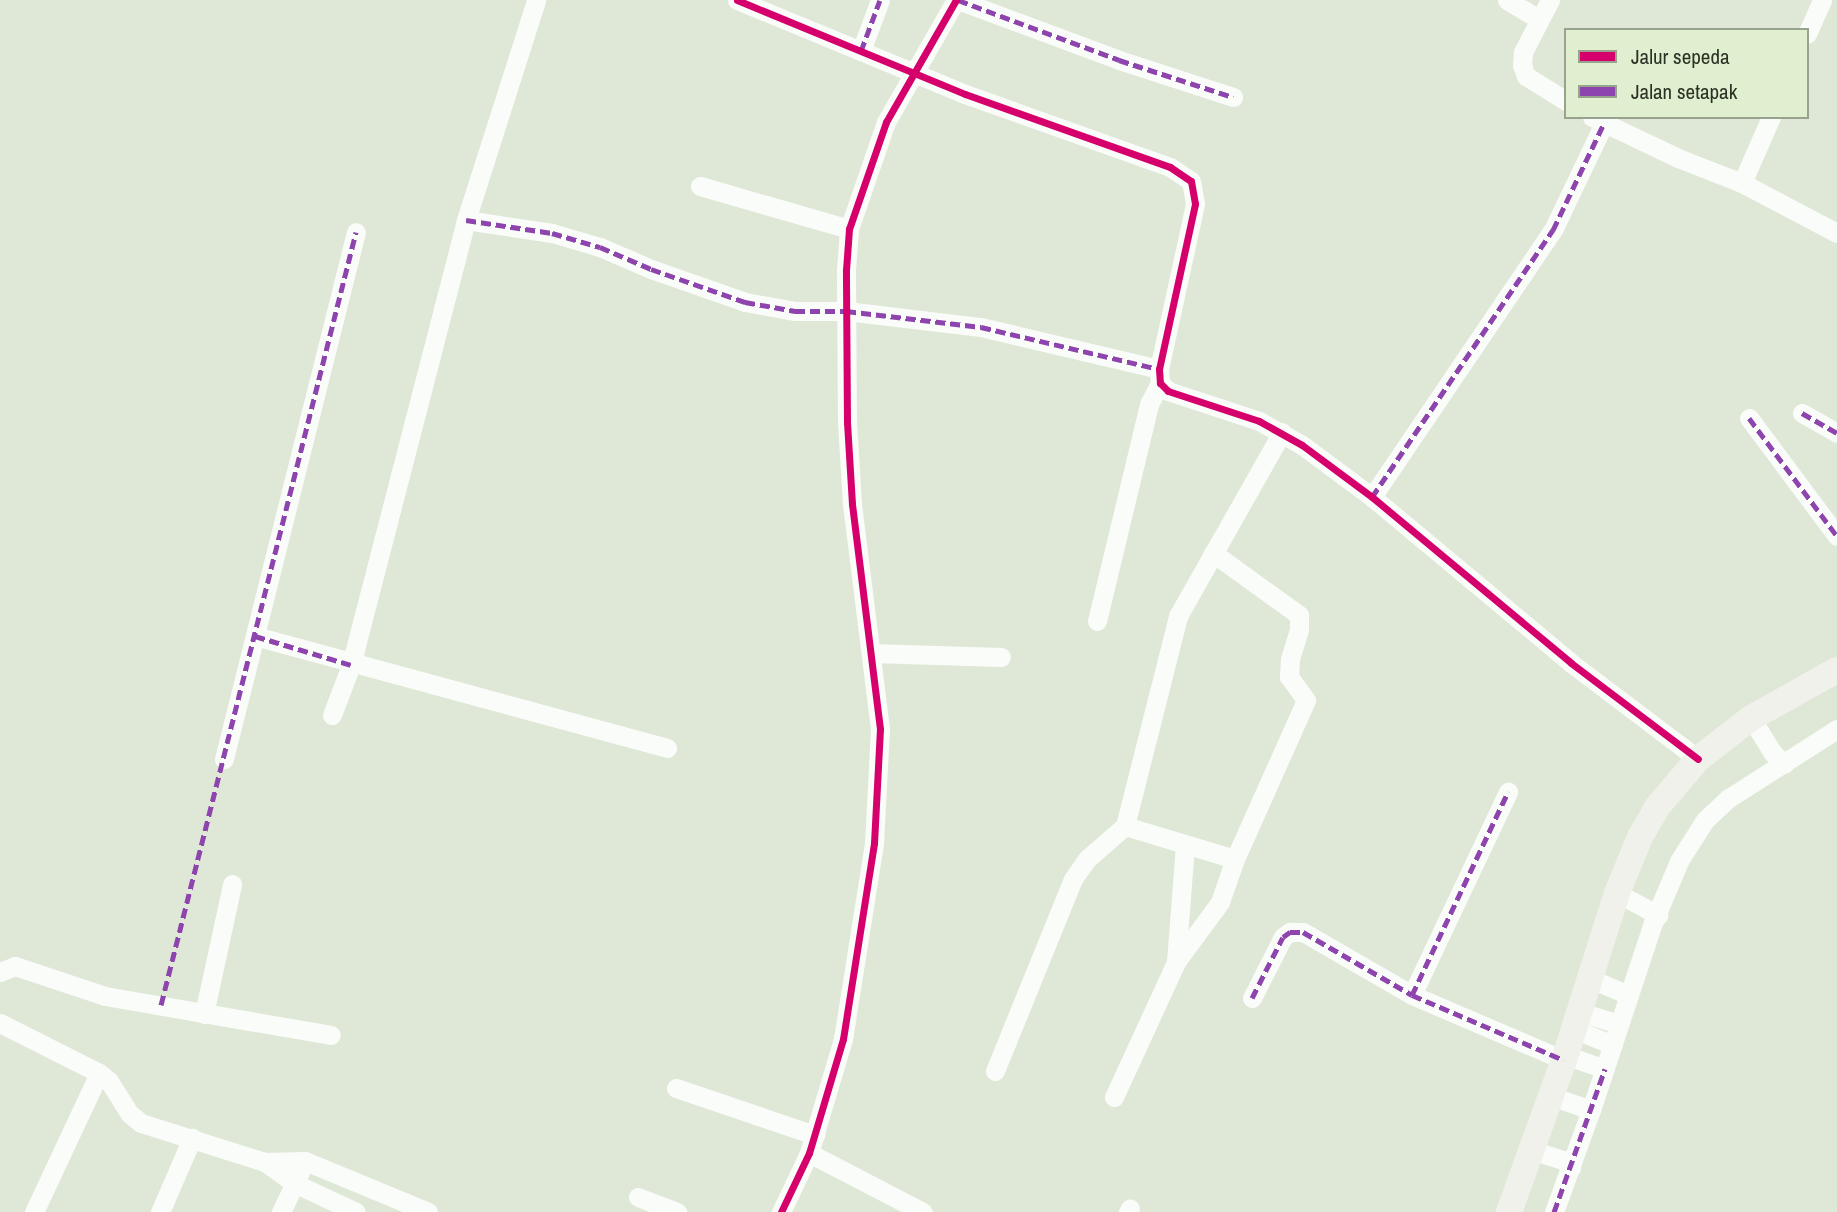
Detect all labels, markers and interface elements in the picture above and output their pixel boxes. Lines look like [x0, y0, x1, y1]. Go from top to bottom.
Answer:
legend [1564, 28, 1809, 119]
text: Jalur sepeda [1631, 42, 1730, 71]
text: Jalan setapak [1631, 77, 1737, 106]

